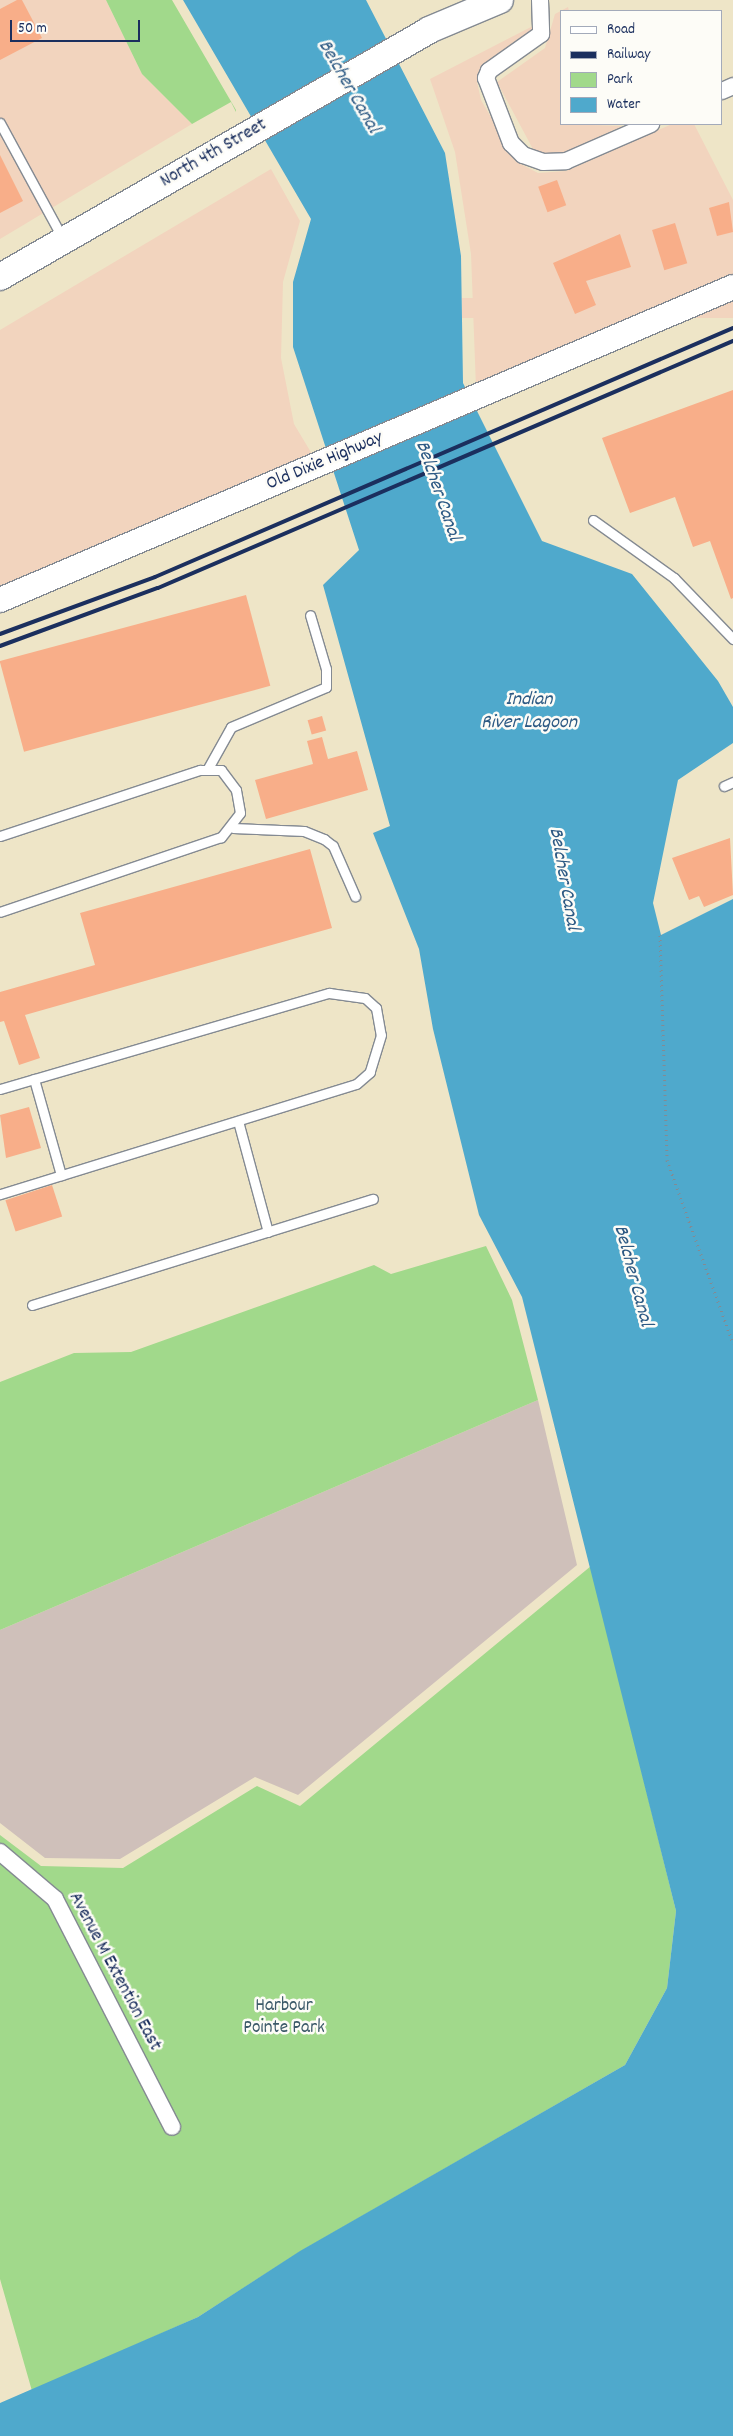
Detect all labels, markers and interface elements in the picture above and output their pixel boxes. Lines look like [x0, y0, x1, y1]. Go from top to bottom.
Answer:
scale bar [12, 10, 142, 42]
legend [560, 10, 723, 125]
text: 50 m [18, 18, 47, 40]
text: Road [607, 19, 635, 41]
water label: Belcher Canal [312, 36, 384, 138]
text: Railway [607, 44, 650, 66]
text: Park [607, 69, 633, 91]
text: Water [607, 94, 640, 116]
street label: North 4th Street [157, 114, 271, 194]
street label: Old Dixie Highway [263, 427, 387, 497]
water label: Belcher Canal [409, 438, 465, 544]
water label: Indian River Lagoon [481, 688, 577, 735]
water label: Belcher Canal [542, 826, 584, 932]
water label: Belcher Canal [607, 1223, 657, 1329]
street label: Avenue M Extention East [63, 1889, 165, 2055]
park label: Harbour Pointe Park [243, 1996, 325, 2040]

